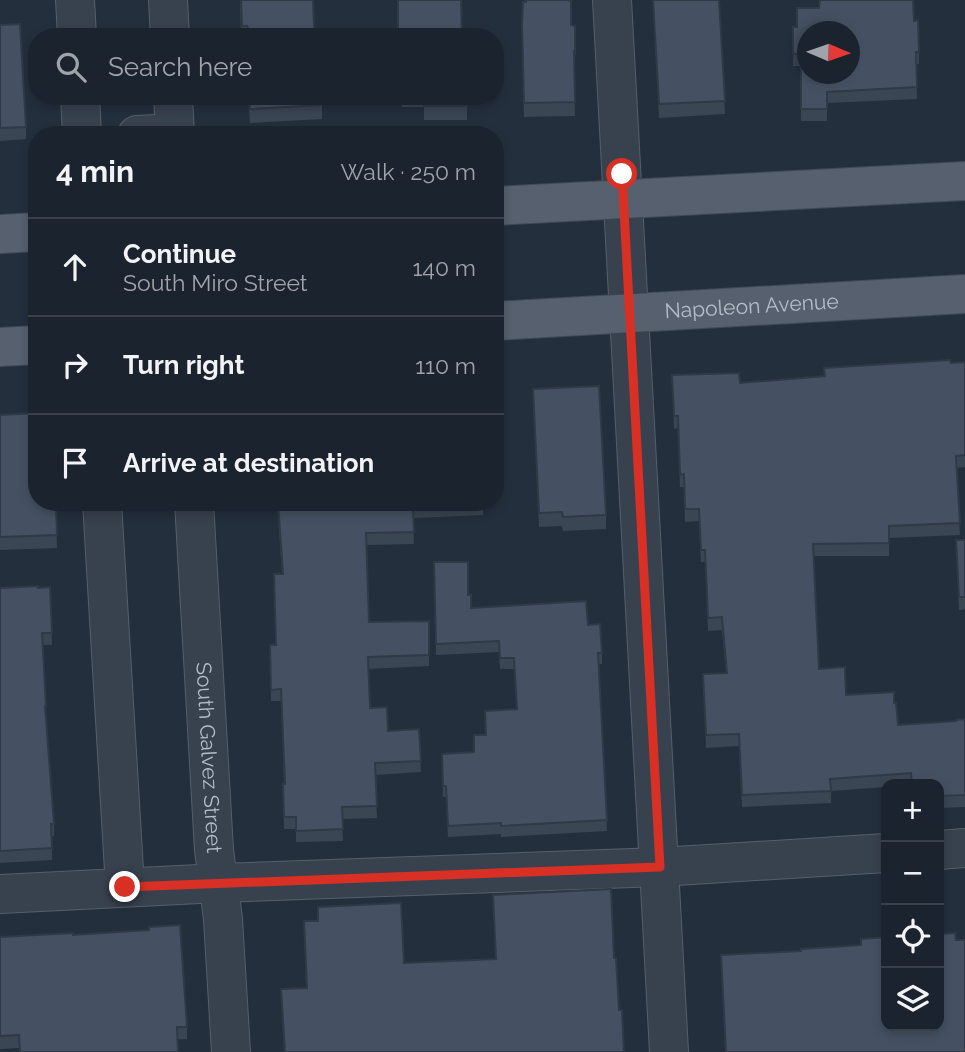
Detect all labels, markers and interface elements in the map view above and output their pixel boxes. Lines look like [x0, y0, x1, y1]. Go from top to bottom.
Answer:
north arrow [797, 21, 860, 84]
search box [28, 28, 504, 105]
icon: search [52, 48, 90, 86]
text: Search here [108, 52, 252, 82]
text: 4 min [56, 154, 134, 189]
text: Walk · 250 m [341, 158, 476, 185]
route start [606, 158, 637, 189]
text: Continue [123, 239, 236, 269]
icon: ahead [56, 248, 94, 286]
text: 140 m [413, 254, 476, 281]
text: South Miro Street [123, 269, 308, 296]
street label: Napoleon Avenue [664, 288, 839, 323]
icon: right [56, 346, 94, 384]
text: Turn right [123, 350, 244, 380]
text: 110 m [415, 352, 476, 379]
icon: arrive [56, 444, 94, 482]
text: Arrive at destination [123, 448, 374, 478]
street label: South Galvez Street [191, 661, 227, 854]
map controls [881, 779, 944, 1031]
button: + [881, 779, 944, 842]
button: − [881, 842, 944, 905]
route end [109, 871, 140, 902]
button: locate [881, 905, 944, 968]
button: layers [881, 968, 944, 1031]

